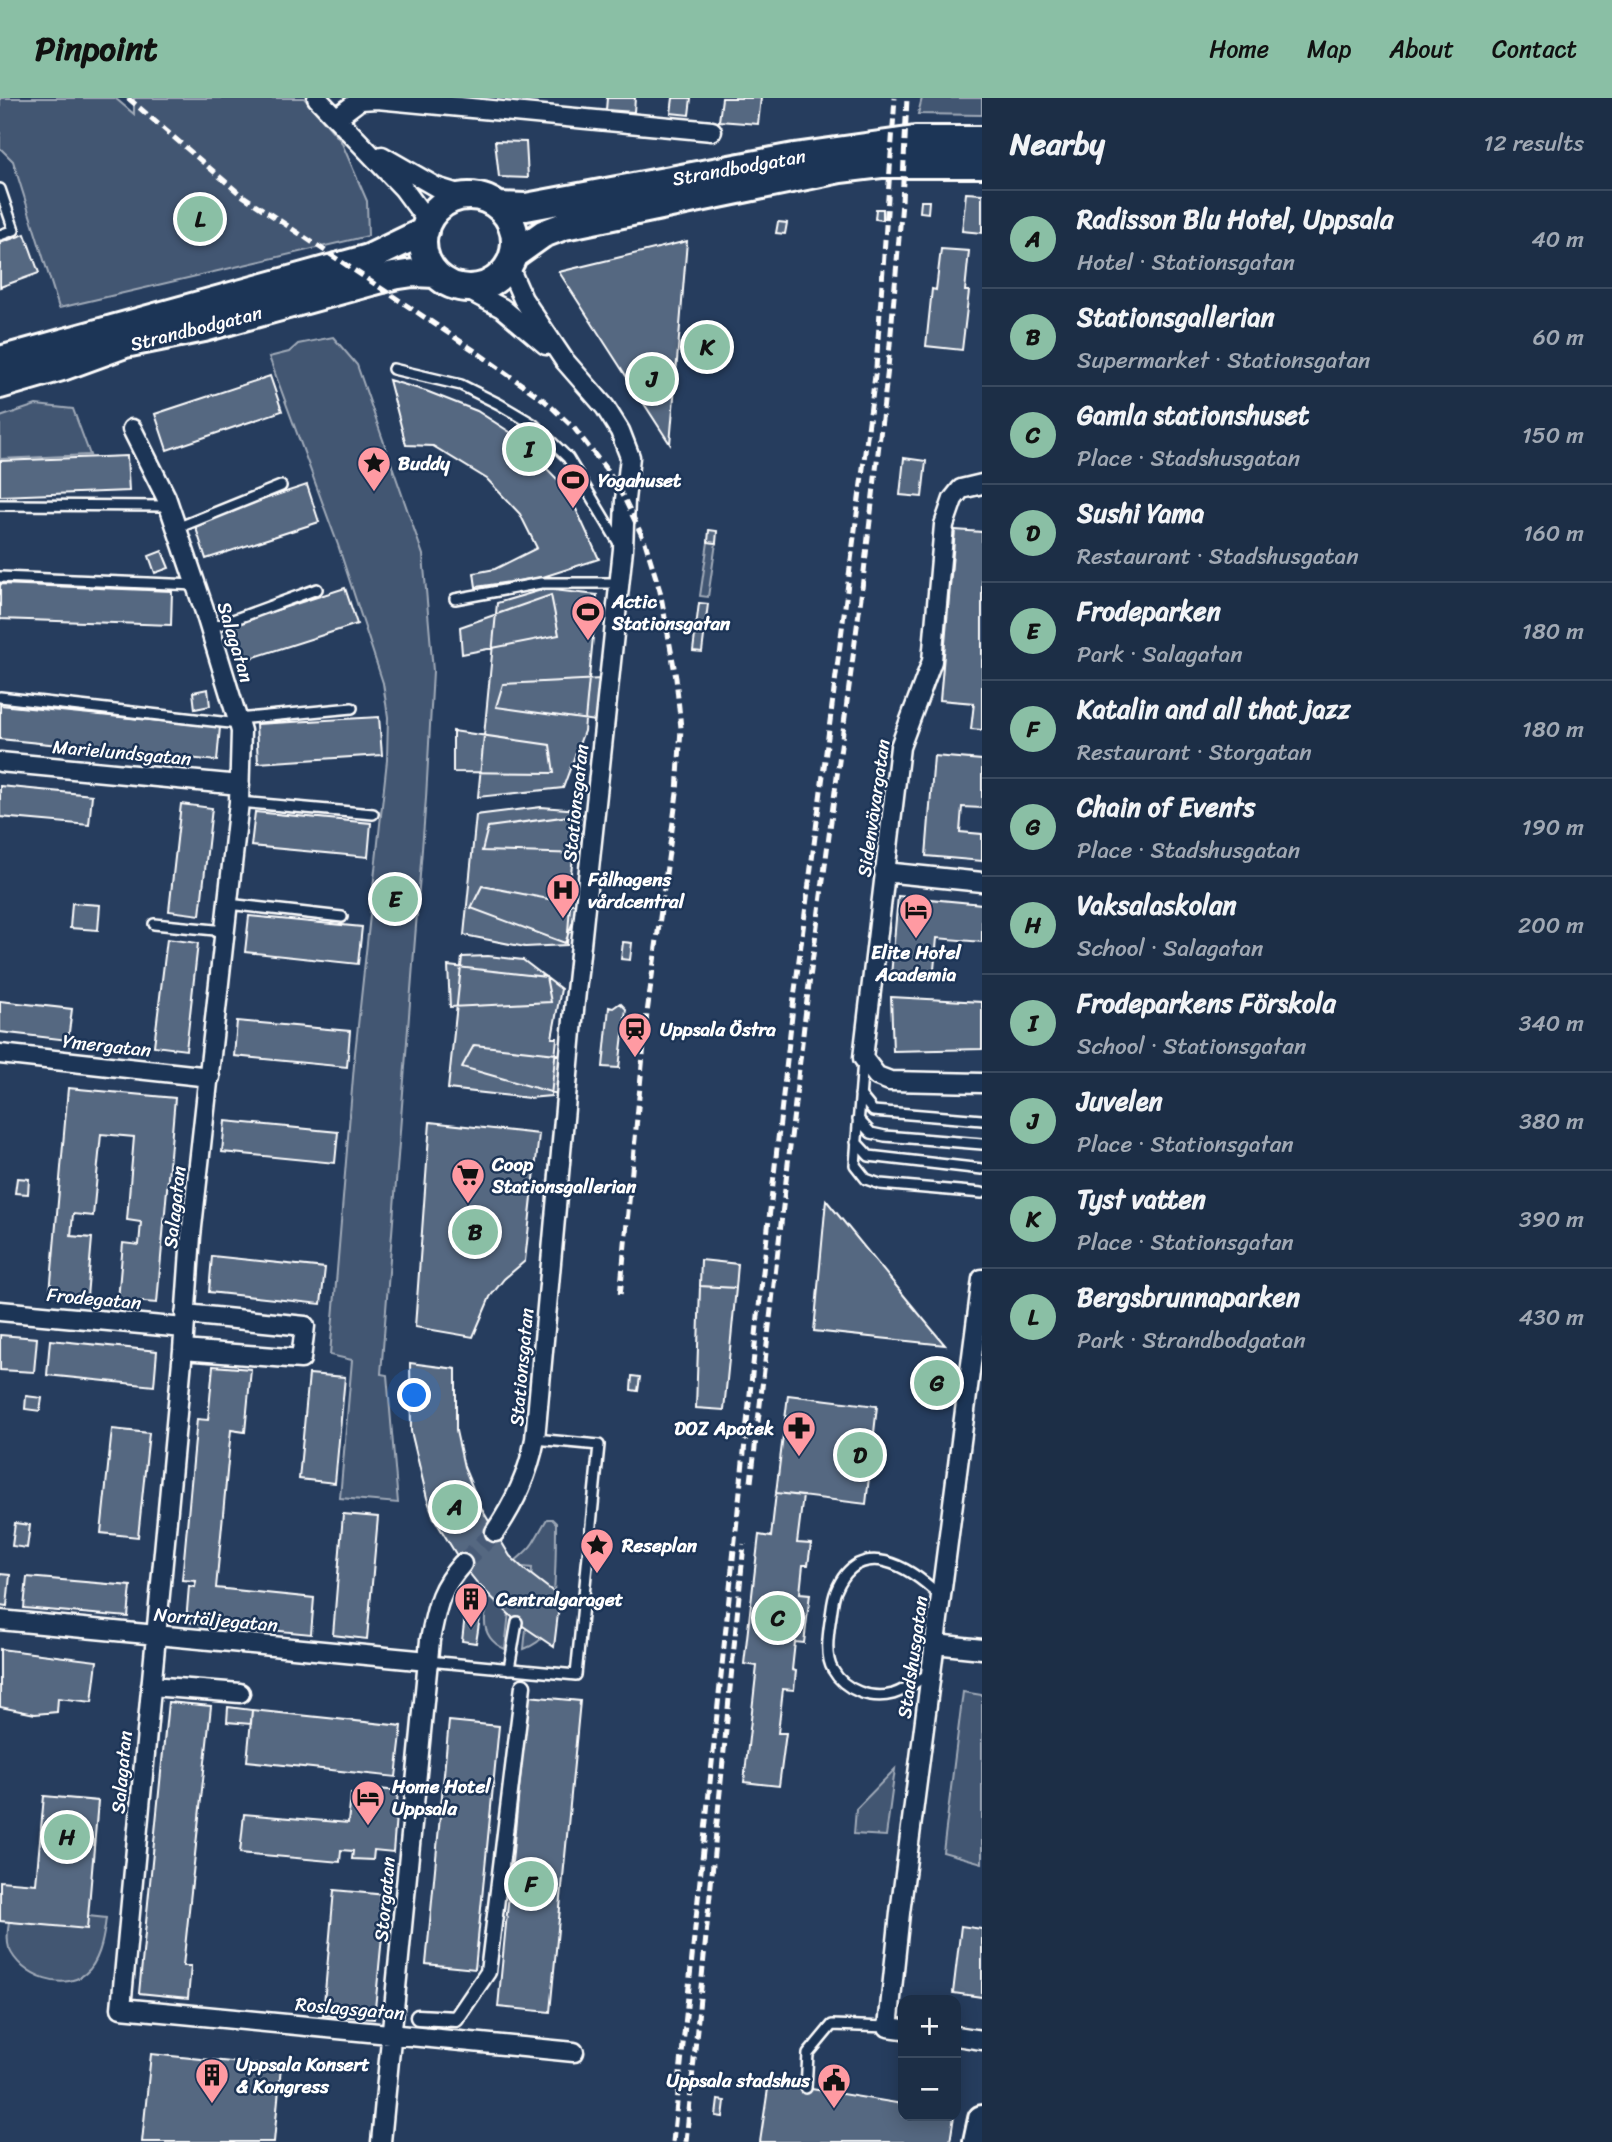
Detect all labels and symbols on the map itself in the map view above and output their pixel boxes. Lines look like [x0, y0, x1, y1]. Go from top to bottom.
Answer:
street label: Strandbodgatan [670, 140, 808, 195]
pin: L [177, 193, 223, 245]
street label: Strandbodgatan [127, 296, 266, 361]
pin: K [684, 321, 730, 373]
pin: J [629, 353, 675, 405]
pin: I [506, 423, 552, 475]
place icon: Buddy [355, 444, 393, 493]
place label: Buddy [398, 447, 451, 480]
sports icon: Yogahuset [554, 461, 592, 510]
place label: Yogahuset [598, 464, 682, 497]
place label: Actic Stationsgatan [611, 585, 731, 640]
sports icon: Actic Stationsgatan [569, 593, 607, 642]
street label: Salagatan [208, 598, 263, 687]
street label: Marielundsgatan [51, 730, 193, 775]
street label: Sidenvävargatan [847, 737, 900, 879]
street label: Stationsgatan [553, 742, 598, 864]
place label: Fålhagens vårdcentral [587, 863, 686, 918]
hospital icon: Fålhagens vårdcentral [544, 871, 582, 920]
pin: E [372, 873, 418, 925]
hotel icon: Elite Hotel Academia [897, 891, 935, 940]
place label: Elite Hotel Academia [871, 936, 963, 991]
station icon: Uppsala Östra [616, 1010, 654, 1059]
place label: Uppsala Östra [660, 1013, 776, 1046]
street label: Ymergatan [61, 1024, 153, 1067]
place label: Coop Stationsgallerian [491, 1148, 637, 1203]
supermarket icon: Coop Stationsgallerian [449, 1156, 487, 1205]
street label: Salagatan [154, 1164, 195, 1250]
pin: B [452, 1206, 498, 1258]
street label: Frodegatan [45, 1278, 143, 1319]
street label: Stationsgatan [500, 1307, 543, 1427]
pin: G [914, 1357, 960, 1409]
your location [397, 1378, 431, 1412]
pharmacy icon: DOZ Apotek [780, 1409, 818, 1458]
place label: DOZ Apotek [674, 1412, 774, 1445]
pin: D [837, 1429, 883, 1481]
pin: A [432, 1481, 478, 1533]
place icon: Reseplan [578, 1526, 616, 1575]
place label: Reseplan [621, 1529, 698, 1562]
building icon: Centralgaraget [452, 1580, 490, 1629]
place label: Centralgaraget [495, 1583, 624, 1616]
pin: C [755, 1592, 801, 1644]
street label: Stadshusgatan [888, 1594, 937, 1721]
street label: Norrtäljegatan [153, 1598, 279, 1641]
street label: Salagatan [101, 1729, 142, 1815]
place label: Home Hotel Uppsala [391, 1770, 491, 1825]
hotel icon: Home Hotel Uppsala [349, 1778, 387, 1827]
pin: H [44, 1811, 90, 1863]
street label: Storgatan [364, 1855, 405, 1943]
pin: F [508, 1858, 554, 1910]
street label: Roslagsgatan [294, 1987, 406, 2030]
place label: Uppsala Konsert & Kongress [236, 2048, 370, 2103]
building icon: Uppsala Konsert & Kongress [193, 2056, 231, 2105]
public building icon: Uppsala stadshus [815, 2061, 853, 2110]
place label: Uppsala stadshus [667, 2064, 811, 2097]

